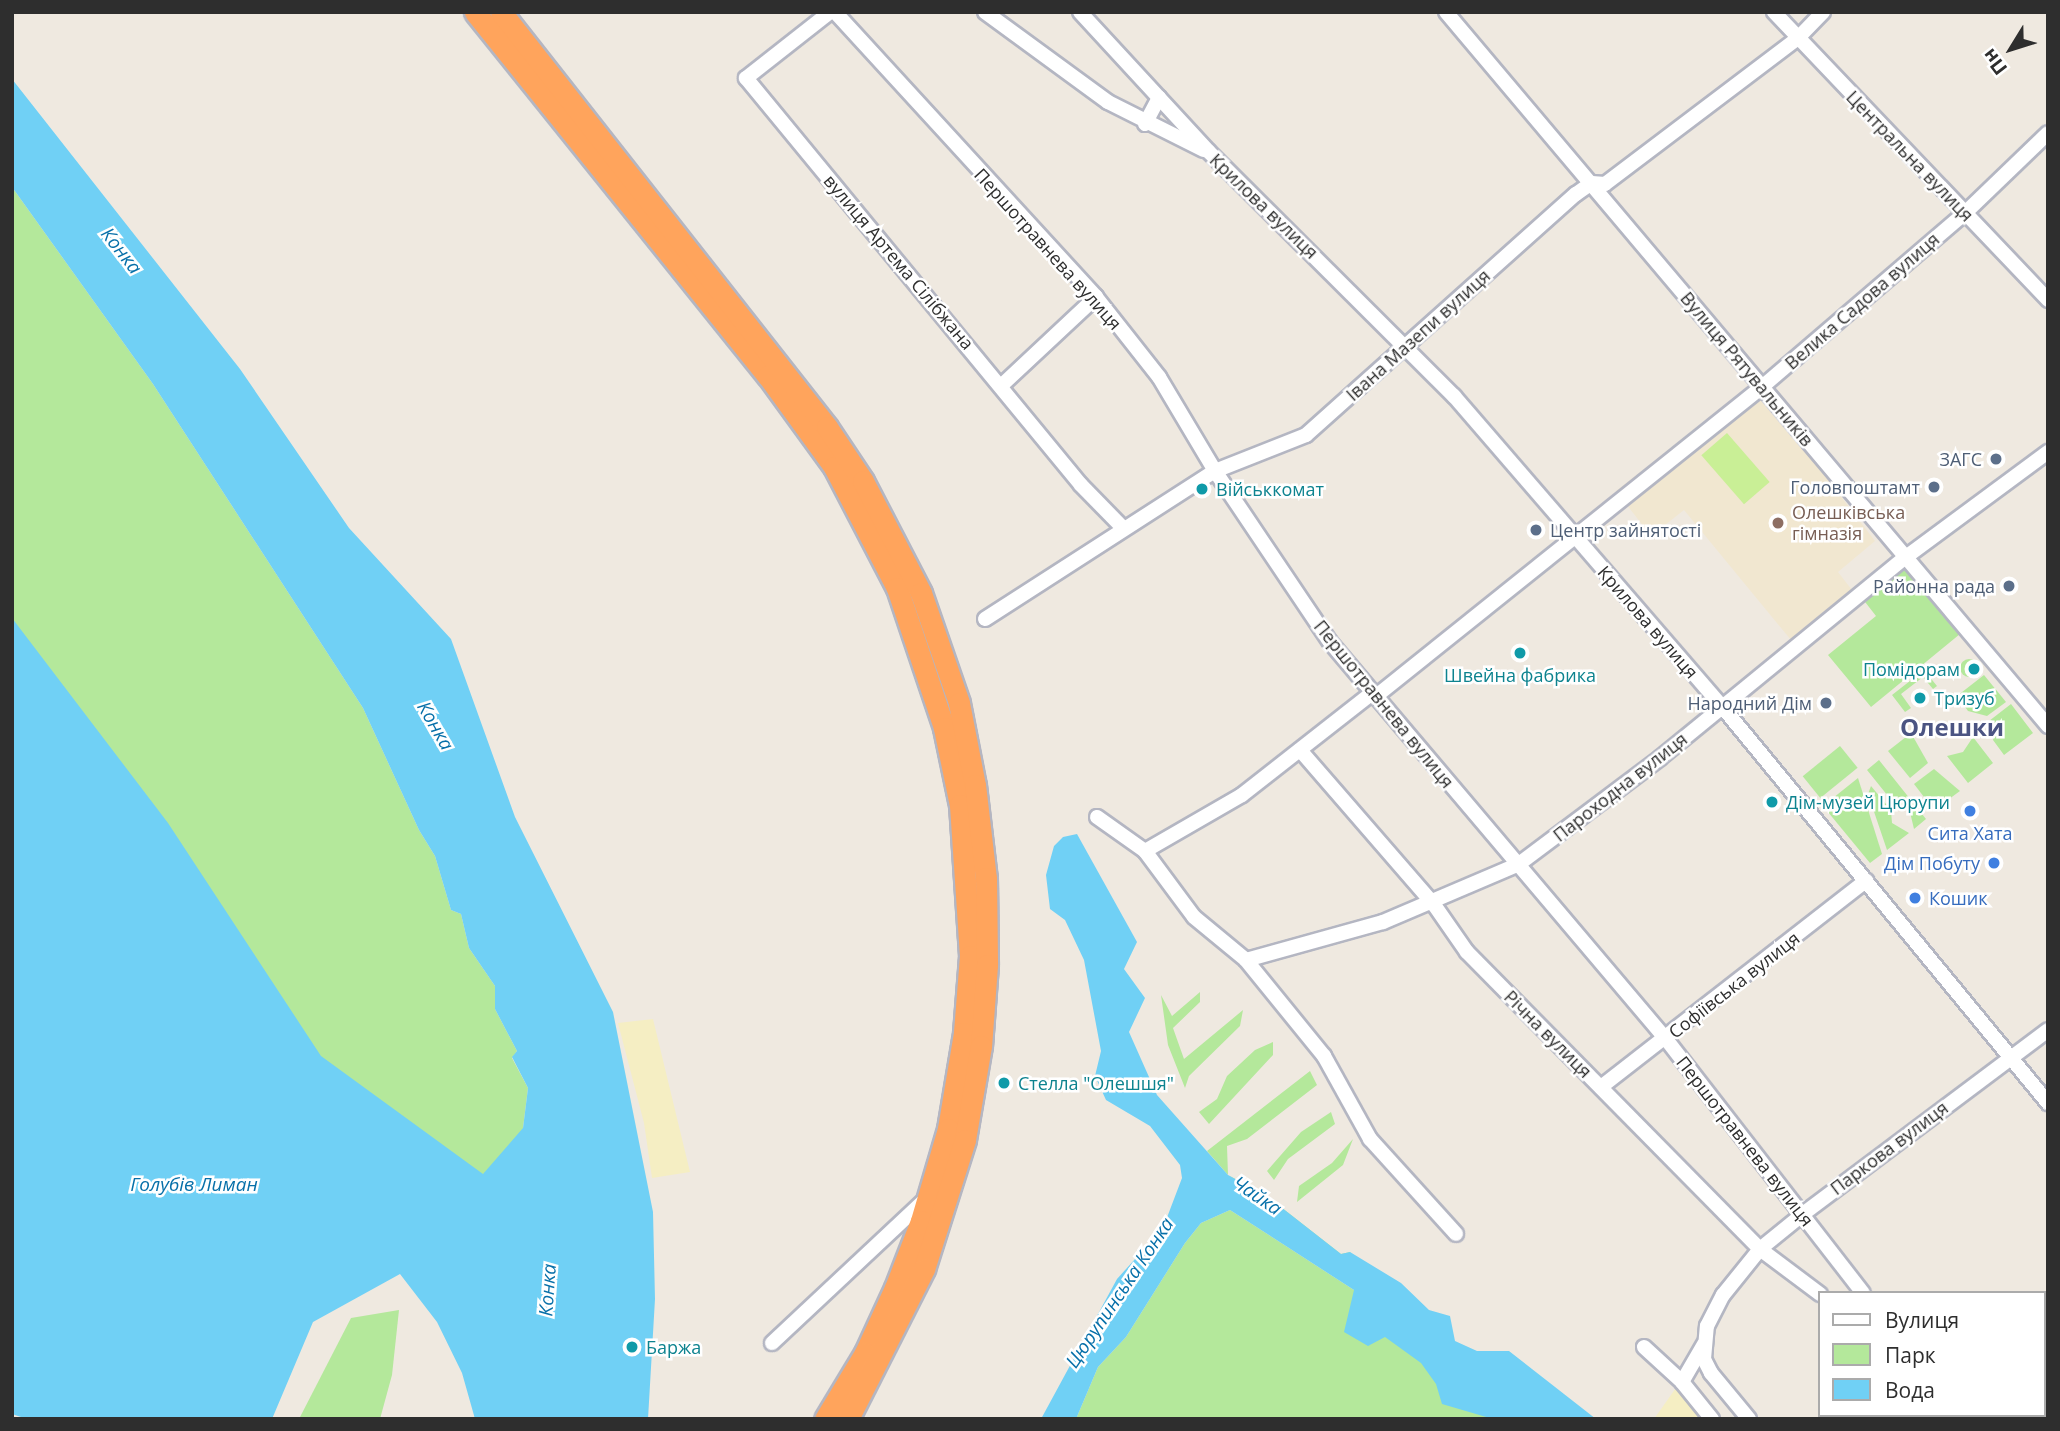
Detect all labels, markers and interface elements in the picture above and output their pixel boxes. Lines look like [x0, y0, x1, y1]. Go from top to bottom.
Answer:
north arrow [1976, 14, 2046, 84]
text: Пн [1976, 43, 2013, 80]
street label: Центральна вулиця [1842, 86, 1978, 226]
street label: Крилова вулиця [1205, 149, 1323, 263]
street label: Першотравнева вулиця [970, 164, 1126, 334]
street label: вулиця Артема Сілібжана [819, 170, 979, 354]
water label: Конка [96, 223, 146, 279]
street label: Велика Садова вулиця [1780, 228, 1944, 374]
street label: Івана Мазепи вулиця [1342, 265, 1494, 405]
street label: Вулиця Рятувальників [1676, 287, 1818, 451]
place label: ЗАГС [1939, 448, 1982, 470]
marker: ЗАГС [1988, 451, 2004, 467]
place label: Головпоштамт [1790, 476, 1920, 498]
place label: Військкомат [1216, 478, 1324, 500]
marker: Головпоштамт [1926, 479, 1942, 495]
marker: Військкомат [1194, 481, 1210, 497]
place label: Олешківська гімназія [1792, 502, 1905, 544]
marker: Олешківська гімназія [1770, 515, 1786, 531]
place label: Центр зайнятості [1550, 519, 1701, 541]
marker: Центр зайнятості [1528, 522, 1544, 538]
street label: Крилова вулиця [1593, 561, 1703, 683]
place label: Районна рада [1873, 575, 1995, 597]
marker: Районна рада [2001, 578, 2017, 594]
street label: Першотравнева вулиця [1310, 616, 1458, 792]
marker: Швейна фабрика [1512, 645, 1528, 661]
place label: Помідорам [1863, 658, 1960, 680]
marker: Помідорам [1966, 661, 1982, 677]
place label: Швейна фабрика [1444, 664, 1596, 686]
place label: Тризуб [1934, 687, 1995, 709]
marker: Тризуб [1912, 690, 1928, 706]
place label: Народний Дім [1688, 692, 1812, 714]
marker: Народний Дім [1818, 695, 1834, 711]
water label: Конка [412, 698, 458, 754]
district label: Олешки [1900, 713, 2004, 741]
street label: Пароходна вулиця [1549, 728, 1691, 846]
place label: Дім-музей Цюрупи [1786, 791, 1950, 813]
marker: Дім-музей Цюрупи [1764, 794, 1780, 810]
marker: Сита Хата [1962, 803, 1978, 819]
place label: Сита Хата [1928, 822, 2012, 844]
place label: Дім Побуту [1884, 852, 1980, 874]
marker: Дім Побуту [1986, 855, 2002, 871]
place label: Кошик [1929, 887, 1988, 909]
marker: Кошик [1907, 890, 1923, 906]
street label: Софіївська вулиця [1664, 927, 1804, 1043]
street label: Річна вулиця [1500, 986, 1596, 1082]
street label: Першотравнева вулиця [1672, 1052, 1818, 1230]
place label: Стелла "Олешшя" [1018, 1072, 1174, 1094]
marker: Стелла "Олешшя" [996, 1075, 1012, 1091]
street label: Паркова вулиця [1826, 1097, 1952, 1199]
water label: Чайка [1228, 1172, 1286, 1220]
water label: Голубів Лиман [130, 1174, 258, 1196]
water label: Цюрупинська Конка [1061, 1214, 1179, 1372]
water label: Конка [535, 1263, 561, 1317]
legend [1818, 1291, 2046, 1417]
text: Вулиця [1885, 1306, 1959, 1334]
place label: Баржа [646, 1336, 701, 1358]
marker: Баржа [624, 1339, 640, 1355]
text: Парк [1885, 1341, 1936, 1369]
text: Вода [1885, 1376, 1935, 1404]

